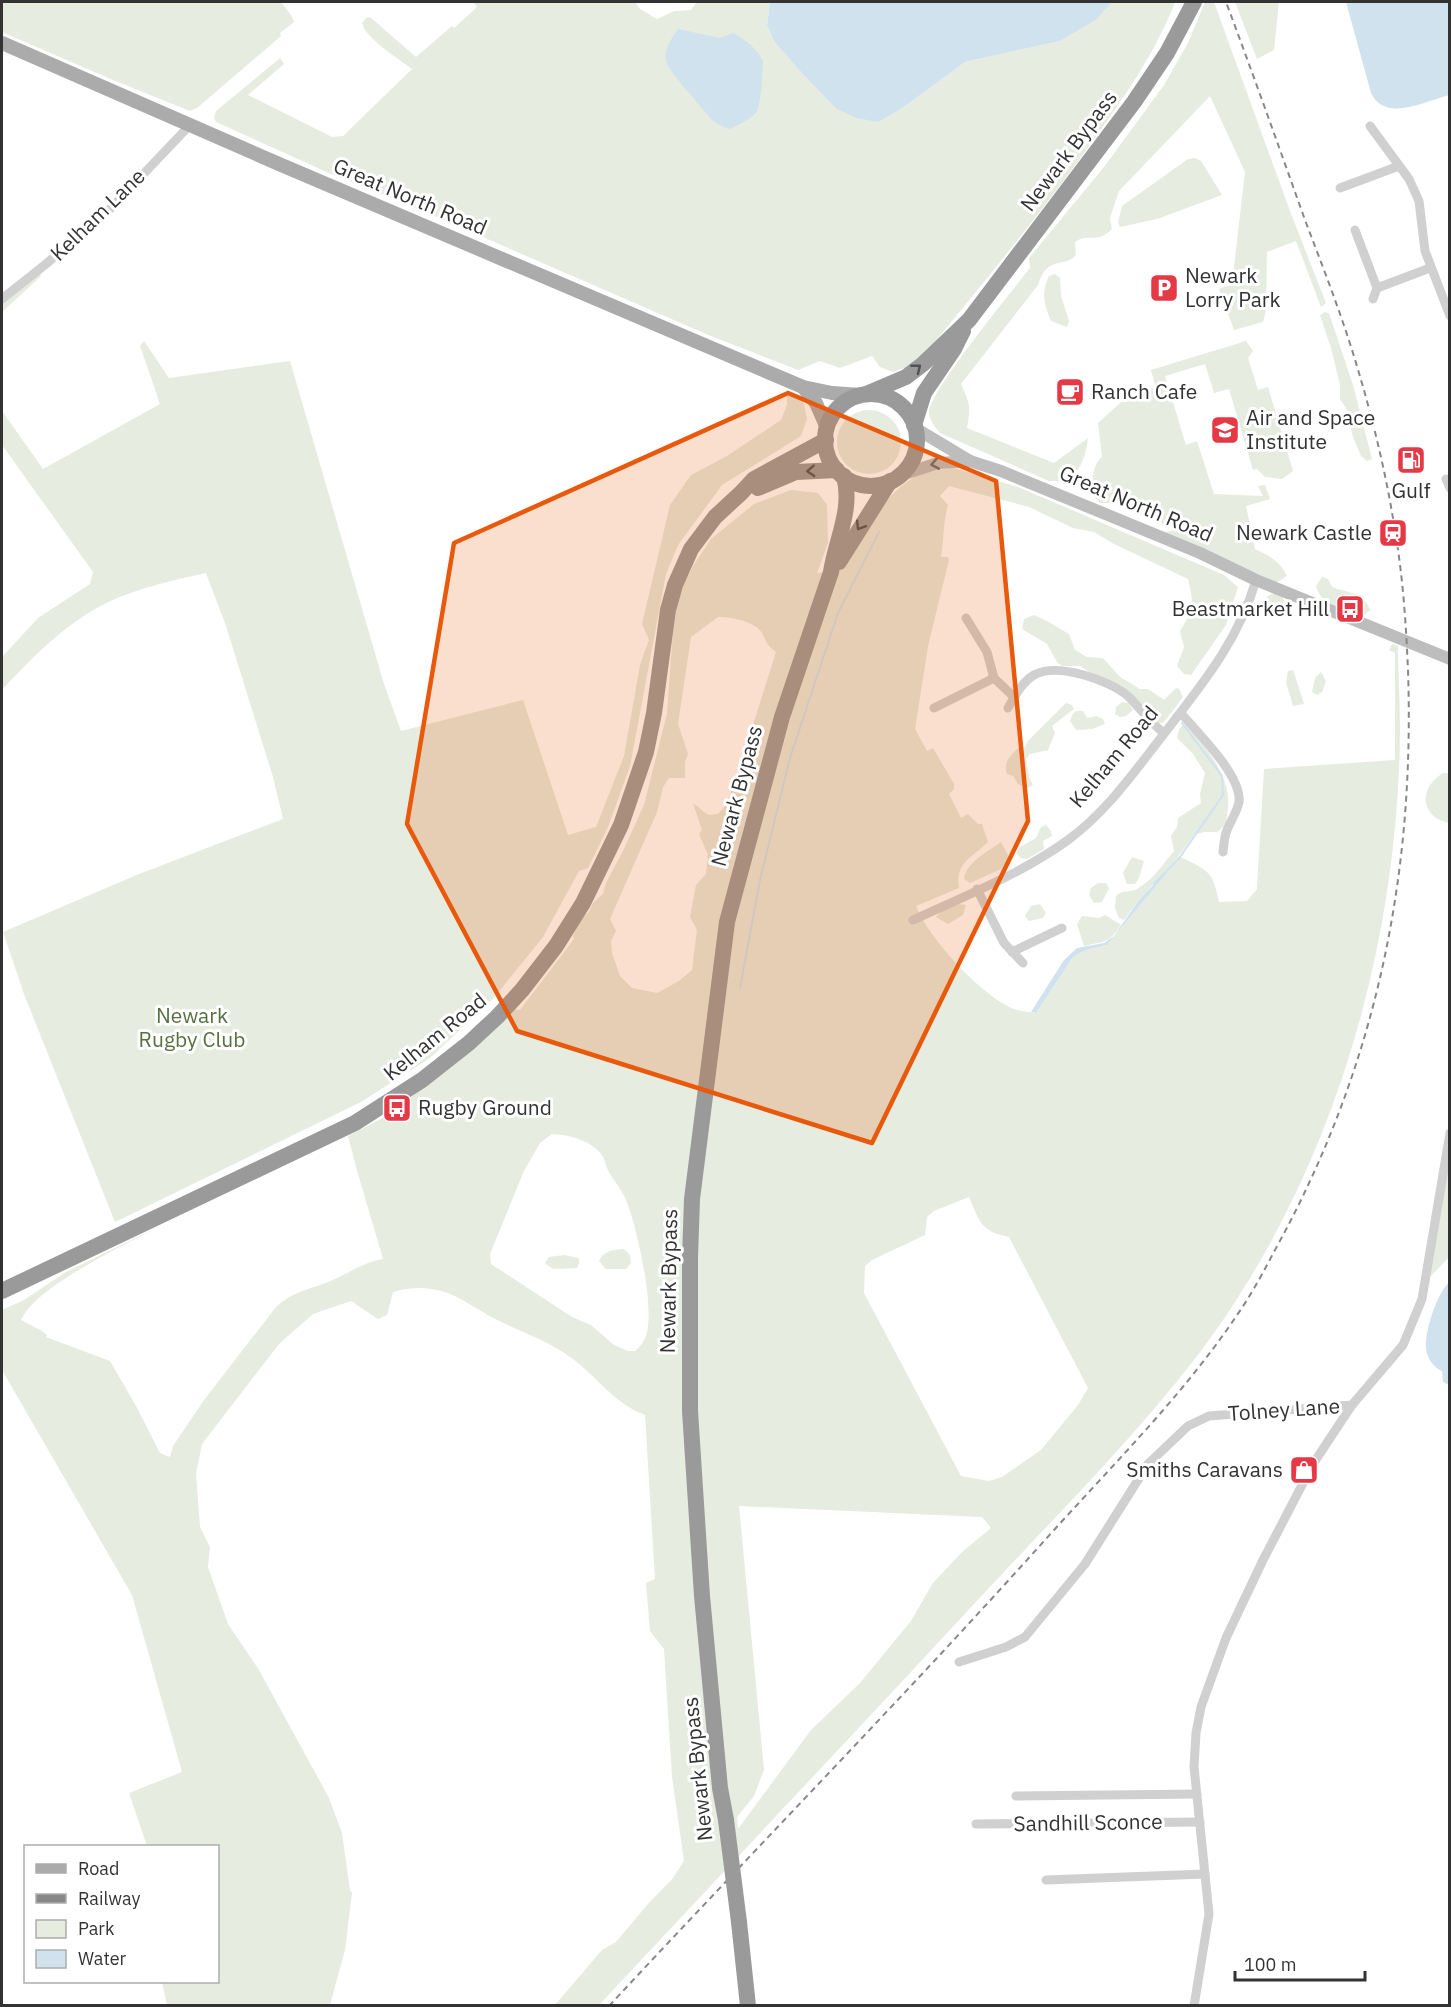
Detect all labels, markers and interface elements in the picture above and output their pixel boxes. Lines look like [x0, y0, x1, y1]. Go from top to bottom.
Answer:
street label: Newark Bypass [1013, 84, 1123, 217]
street label: Great North Road [329, 151, 491, 241]
street label: Kelham Lane [44, 162, 151, 267]
place label: Newark Lorry Park [1185, 261, 1281, 313]
parking icon: Newark Lorry Park [1148, 272, 1180, 304]
one-way arrow [911, 365, 922, 376]
cafe icon: Ranch Cafe [1054, 376, 1086, 408]
place label: Ranch Cafe [1091, 377, 1197, 405]
place label: Air and Space Institute [1246, 403, 1375, 455]
school or university icon: Air and Space Institute [1209, 414, 1241, 446]
fuel station icon: Gulf [1395, 444, 1427, 476]
one-way arrow [930, 458, 939, 470]
street label: Great North Road [1055, 458, 1217, 548]
one-way arrow [807, 465, 816, 478]
place label: Gulf [1391, 476, 1431, 504]
station icon: Newark Castle [1377, 517, 1409, 549]
place label: Newark Castle [1236, 518, 1372, 546]
one-way arrow [856, 520, 868, 530]
bus stop icon: Beastmarket Hill [1334, 593, 1366, 625]
place label: Beastmarket Hill [1172, 594, 1329, 622]
street label: Kelham Road [1062, 700, 1164, 813]
street label: Newark Bypass [704, 722, 768, 869]
street label: Kelham Road [377, 986, 492, 1086]
park label: Newark Rugby Club [139, 1001, 245, 1053]
bus stop icon: Rugby Ground [381, 1092, 413, 1124]
place label: Rugby Ground [418, 1093, 552, 1121]
street label: Newark Bypass [653, 1208, 683, 1354]
street label: Tolney Lane [1227, 1391, 1341, 1427]
shop icon: Smiths Caravans [1288, 1454, 1320, 1486]
place label: Smiths Caravans [1126, 1455, 1283, 1483]
street label: Newark Bypass [676, 1696, 718, 1843]
street label: Sandhill Sconce [1013, 1807, 1163, 1837]
legend [24, 1845, 219, 1983]
text: Road [78, 1857, 119, 1880]
text: Railway [78, 1887, 140, 1910]
text: Park [78, 1917, 115, 1940]
scale bar [1235, 1944, 1366, 1982]
text: Water [78, 1947, 127, 1970]
text: 100 m [1244, 1953, 1296, 1976]

